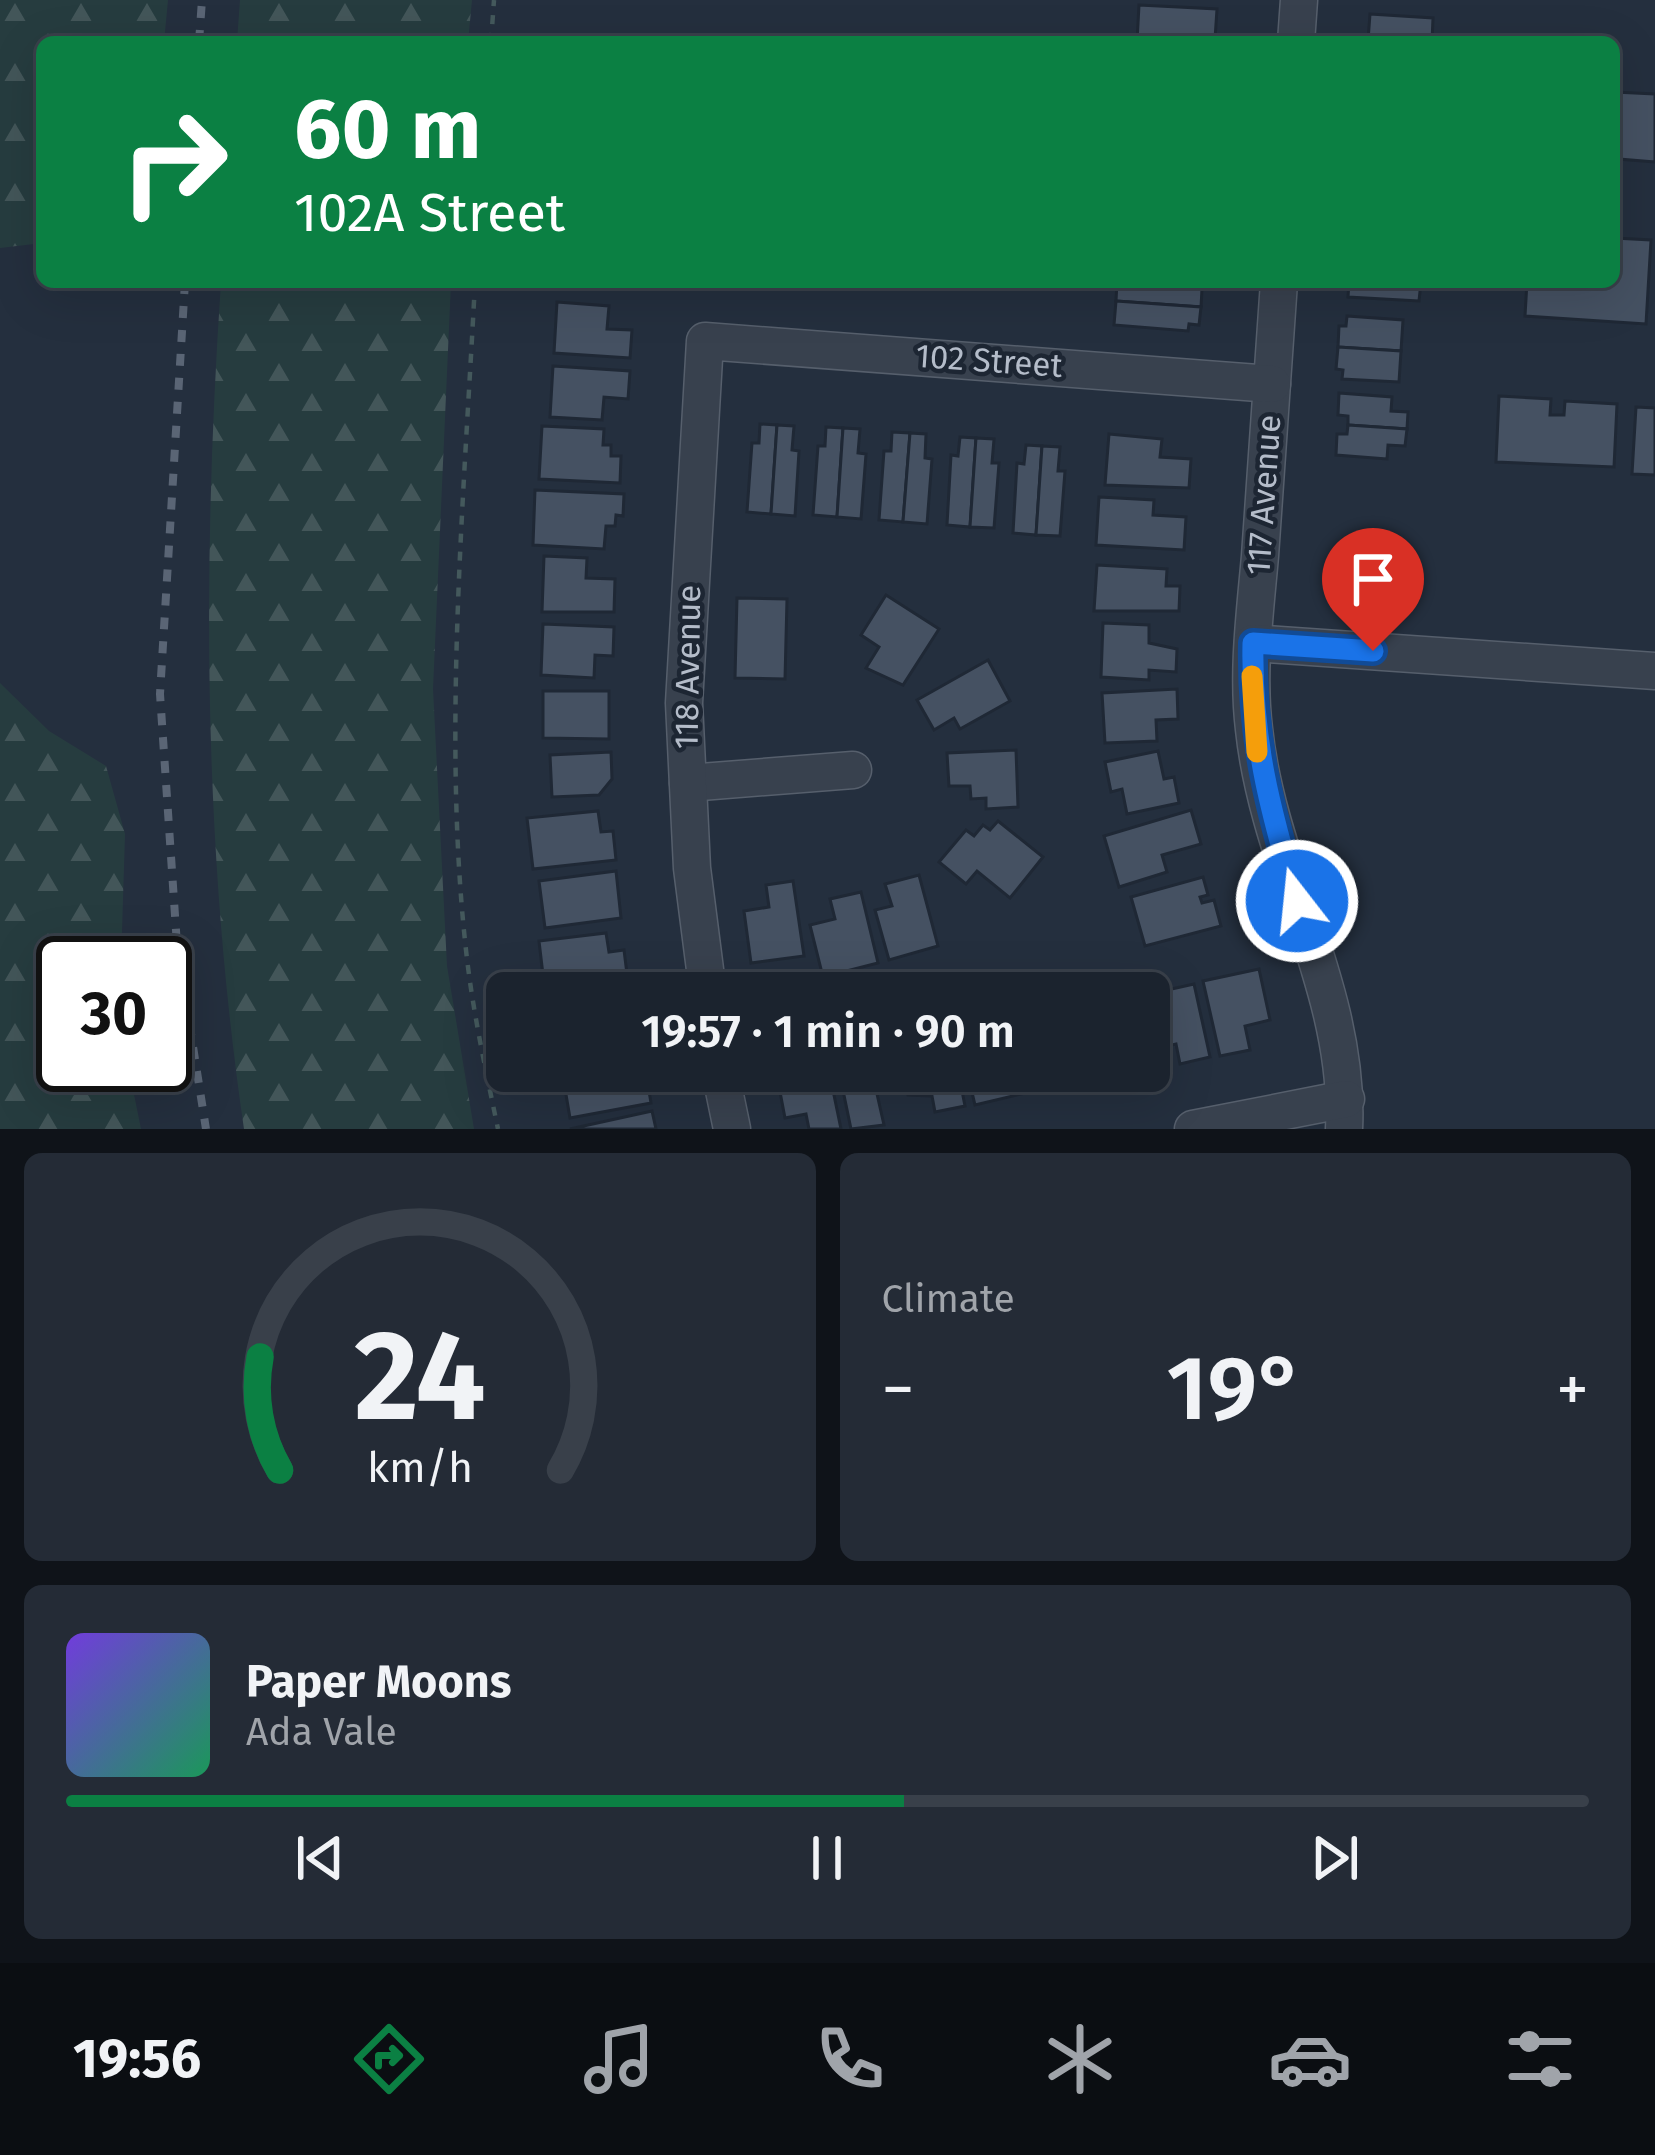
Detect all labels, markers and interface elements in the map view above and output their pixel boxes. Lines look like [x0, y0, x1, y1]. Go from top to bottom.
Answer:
text: 60 m [294, 79, 481, 180]
icon: right [96, 84, 252, 240]
text: 102A Street [294, 181, 565, 245]
street label: 102 Street [914, 336, 1064, 386]
street label: 117 Avenue [1238, 413, 1290, 577]
pin [1322, 528, 1424, 651]
icon: arrive [1340, 546, 1406, 612]
street label: 118 Avenue [667, 584, 709, 750]
position arrow [1234, 838, 1360, 964]
speed limit sign: 30 [36, 936, 192, 1092]
text: 19:57 · 1 min · 90 m [641, 1005, 1015, 1059]
text: Climate [882, 1276, 1015, 1322]
text: 24 [354, 1302, 485, 1452]
text: 19° [1166, 1335, 1304, 1443]
text: − [882, 1350, 915, 1429]
text: + [1556, 1350, 1589, 1429]
text: km/h [367, 1442, 473, 1493]
text: Paper Moons [246, 1655, 511, 1709]
text: Ada Vale [246, 1709, 397, 1755]
icon: previous [287, 1825, 353, 1891]
icon: pause [794, 1825, 860, 1891]
icon: next [1302, 1825, 1368, 1891]
icon: directions [347, 2017, 431, 2101]
icon: music [577, 2017, 661, 2101]
icon: phone [808, 2017, 892, 2101]
icon: climate [1038, 2017, 1122, 2101]
icon: car [1268, 2017, 1352, 2101]
icon: filters [1498, 2017, 1582, 2101]
text: 19:56 [73, 2027, 201, 2091]

